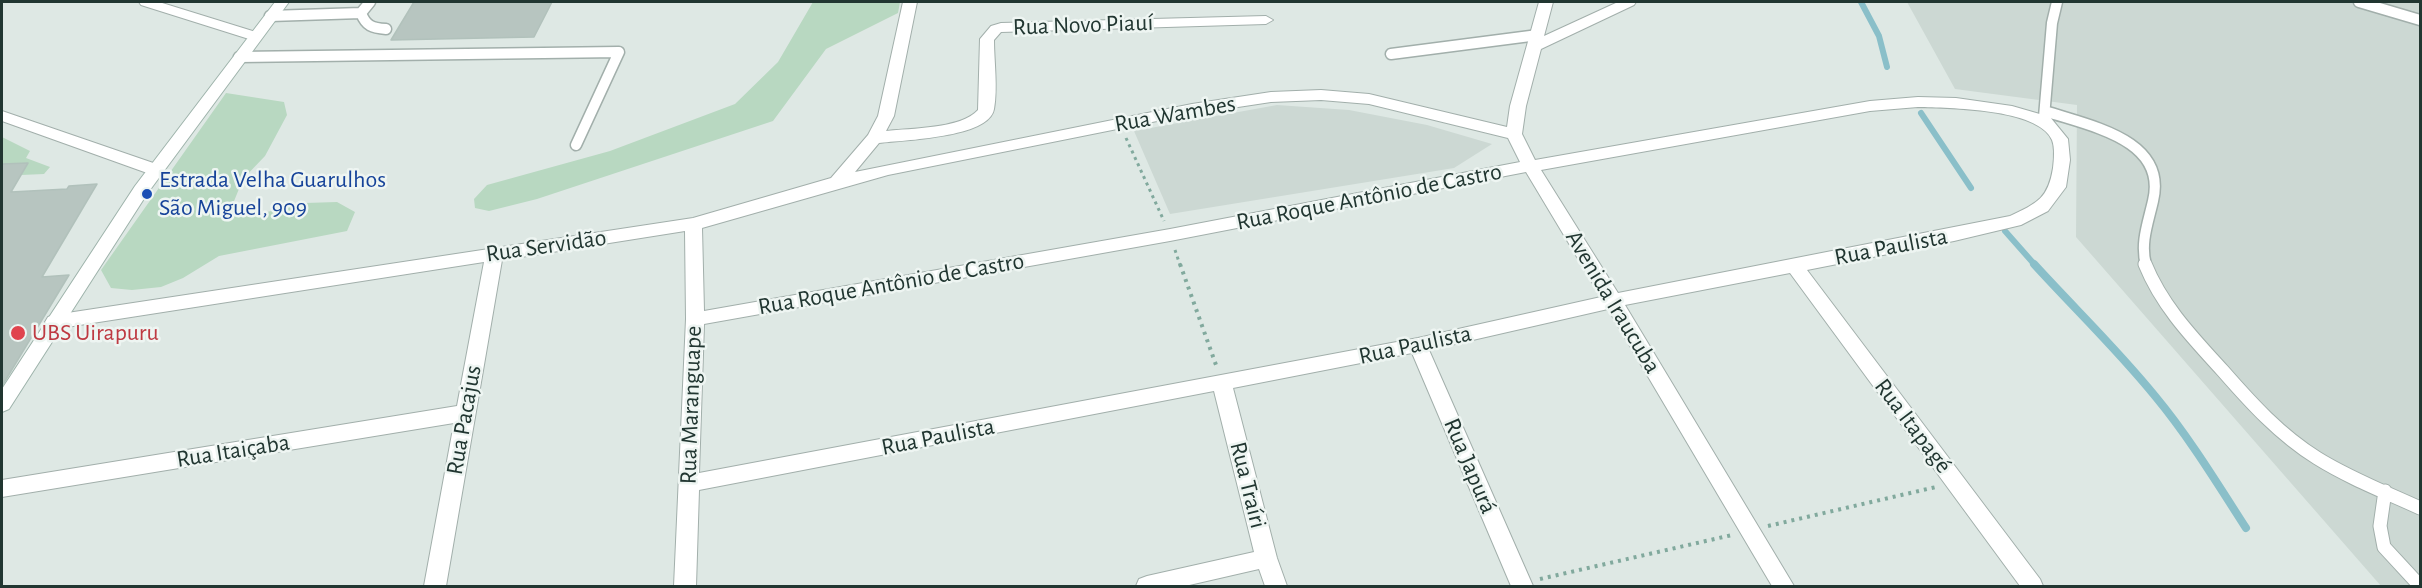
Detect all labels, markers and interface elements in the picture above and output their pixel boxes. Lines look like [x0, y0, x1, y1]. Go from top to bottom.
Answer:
street label: Rua Novo Piauí [1012, 8, 1154, 42]
street label: Rua Wambes [1112, 89, 1238, 139]
street label: Rua Roque Antônio de Castro [1234, 157, 1504, 237]
place label: Estrada Velha Guarulhos São Miguel, 909 [159, 166, 386, 222]
marker: Estrada Velha Guarulhos São Miguel, 909 [140, 187, 154, 201]
street label: Rua Paulista [1832, 222, 1950, 272]
street label: Rua Servidão [484, 223, 608, 269]
street label: Avenida Iraucuba [1559, 225, 1667, 379]
street label: Rua Roque Antônio de Castro [756, 246, 1026, 322]
place label: UBS Uirapuru [32, 319, 159, 347]
street label: Rua Paulista [1356, 319, 1474, 371]
marker: UBS Uirapuru [9, 324, 27, 342]
street label: Rua Maranguape [674, 325, 708, 485]
street label: Rua Pacajus [440, 363, 488, 477]
street label: Rua Itapagé [1868, 373, 1958, 479]
street label: Rua Paulista [879, 412, 997, 462]
street label: Rua Japurá [1437, 414, 1503, 518]
street label: Rua Itaiçaba [174, 428, 292, 474]
street label: Rua Traíri [1223, 439, 1273, 531]

